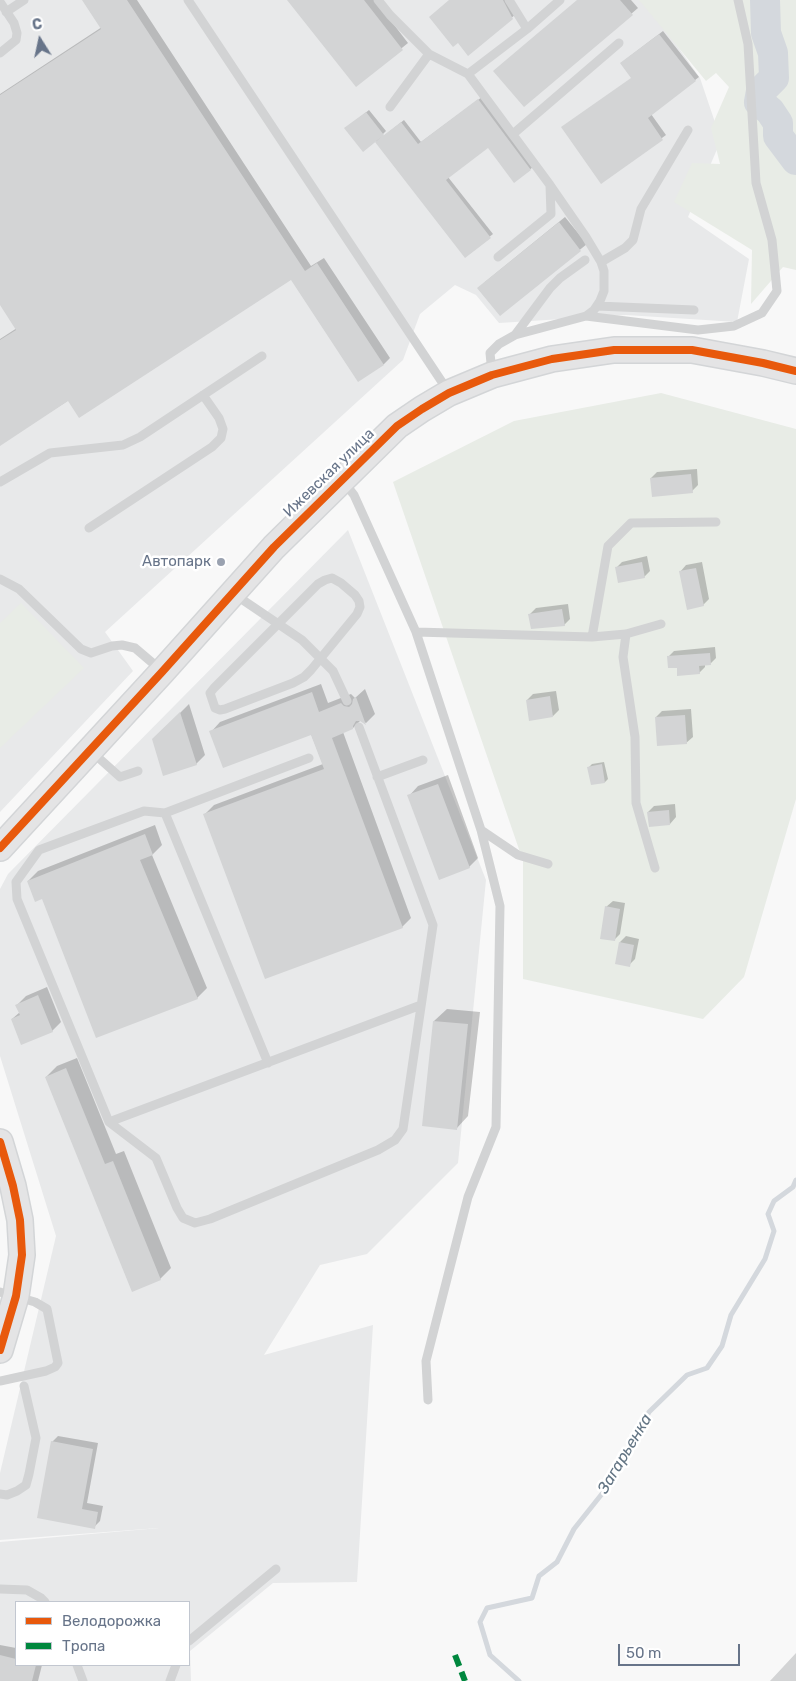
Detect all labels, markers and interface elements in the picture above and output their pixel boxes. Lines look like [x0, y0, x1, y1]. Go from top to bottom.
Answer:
north arrow [15, 15, 65, 65]
text: С [31, 16, 44, 34]
street label: Ижевская улица [280, 425, 378, 521]
place label: Автопарк [142, 553, 211, 571]
marker: Автопарк [215, 556, 227, 568]
water label: Загарьенка [594, 1411, 656, 1497]
legend [15, 1601, 190, 1666]
text: Велодорожка [62, 1612, 161, 1630]
scale bar [621, 1634, 744, 1666]
text: Тропа [62, 1637, 105, 1655]
text: 50 m [626, 1644, 661, 1662]

